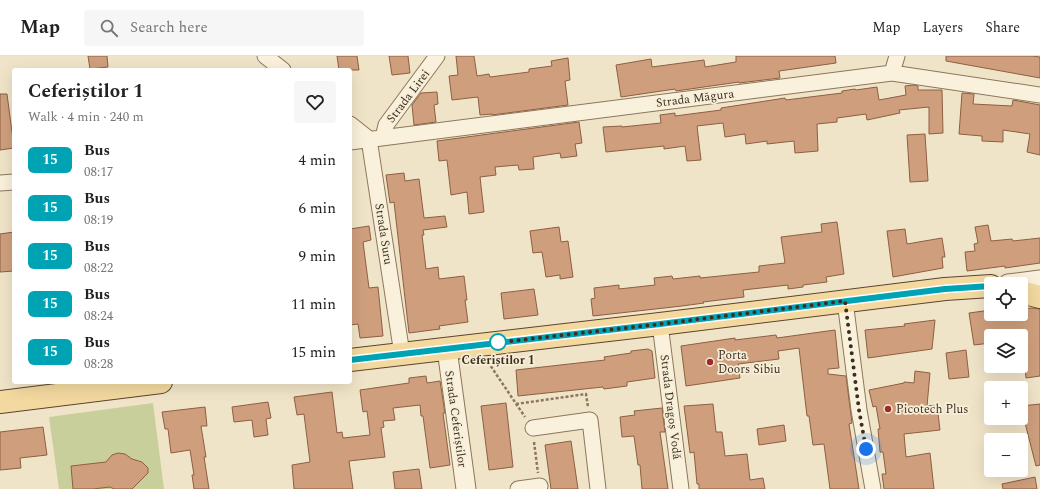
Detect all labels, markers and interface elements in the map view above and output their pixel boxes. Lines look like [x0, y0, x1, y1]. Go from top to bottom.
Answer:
search box [84, 10, 364, 46]
text: Map [20, 13, 60, 42]
text: Search here [130, 16, 208, 39]
icon: search [98, 17, 120, 39]
text: Map [872, 17, 901, 38]
text: Layers [923, 17, 963, 38]
text: Share [985, 17, 1020, 38]
street label: Strada Lirei [382, 65, 435, 127]
text: Ceferiștilor 1 [28, 77, 144, 106]
button: heart [294, 81, 336, 123]
street label: Strada Măgura [655, 84, 735, 113]
text: Walk · 4 min · 240 m [28, 107, 144, 127]
text: Bus [84, 139, 110, 162]
text: 15 [42, 149, 58, 170]
text: 4 min [298, 149, 336, 172]
text: 08:17 [84, 162, 113, 182]
text: Bus [84, 187, 110, 210]
text: 15 [42, 197, 58, 218]
text: 6 min [298, 197, 336, 220]
street label: Strada Suru [369, 202, 398, 266]
text: 08:19 [84, 210, 113, 230]
text: Bus [84, 235, 110, 258]
text: 15 [42, 245, 58, 266]
text: 9 min [298, 245, 336, 268]
text: 08:22 [84, 258, 113, 278]
map controls [984, 277, 1028, 477]
button: locate [984, 277, 1028, 321]
text: Bus [84, 283, 110, 306]
text: 15 [42, 293, 58, 314]
text: 11 min [291, 293, 336, 316]
text: 08:24 [84, 306, 113, 326]
button: layers [984, 329, 1028, 373]
text: Bus [84, 331, 110, 354]
marker: Ceferiștilor 1 [489, 333, 507, 351]
text: 15 [42, 341, 58, 362]
text: 15 min [291, 341, 336, 364]
place label: Porta Doors Sibiu [718, 346, 781, 379]
place label: Ceferiștilor 1 [461, 351, 535, 370]
street label: Strada Dragoș Vodă [655, 353, 686, 461]
text: 08:28 [84, 354, 113, 374]
marker: Porta Doors Sibiu [705, 357, 715, 367]
street label: Strada Ceferiștilor [439, 369, 472, 469]
button: + [984, 381, 1028, 425]
place label: Picotech Plus [896, 400, 969, 419]
marker: Picotech Plus [883, 404, 893, 414]
button: − [984, 433, 1028, 477]
your location [856, 439, 876, 459]

